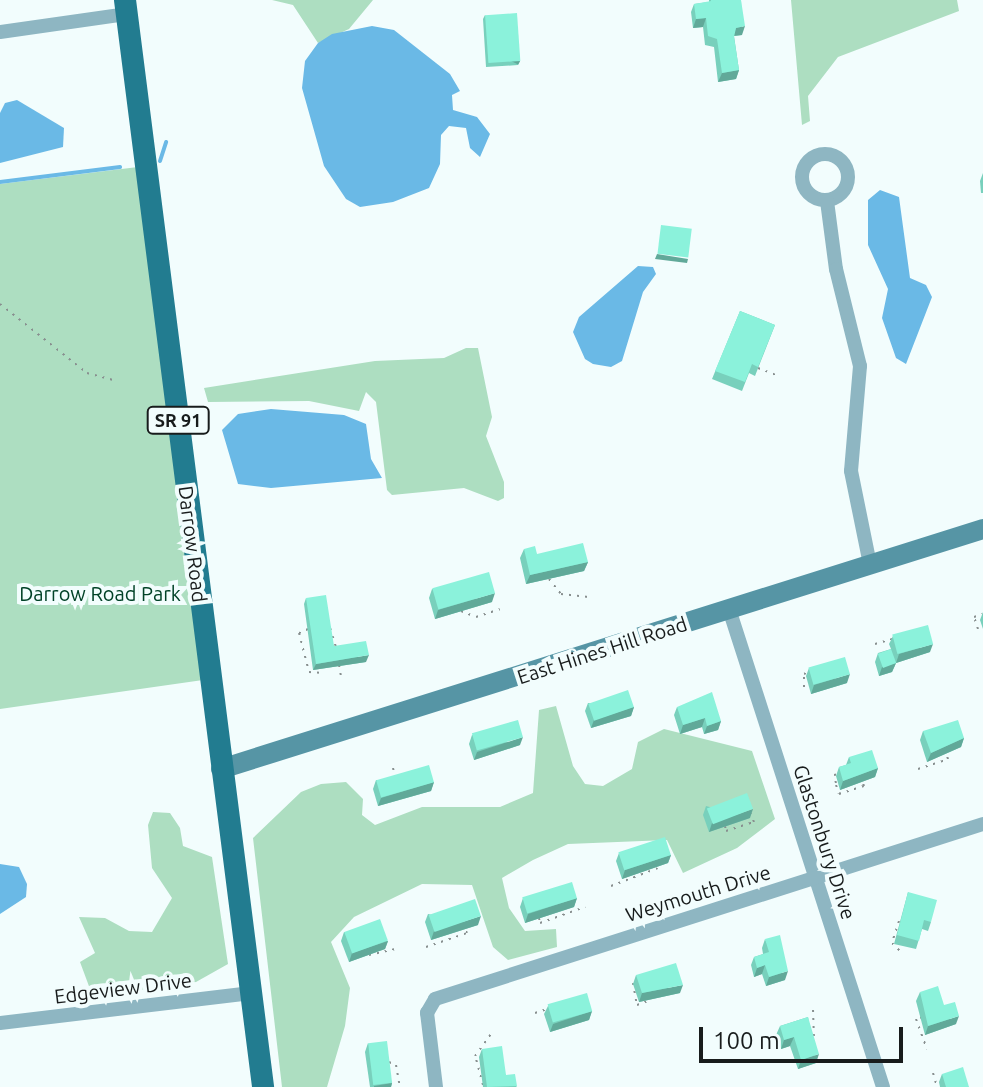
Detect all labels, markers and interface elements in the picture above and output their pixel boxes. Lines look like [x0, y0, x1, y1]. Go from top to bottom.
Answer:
road number: SR 91 [146, 406, 210, 434]
street label: Darrow Road [174, 484, 212, 604]
park label: Darrow Road Park [19, 581, 181, 605]
street label: East Hines Hill Road [514, 611, 690, 689]
street label: Glastonbury Drive [789, 762, 861, 922]
street label: Weymouth Drive [623, 860, 773, 926]
street label: Edgeview Drive [53, 968, 193, 1008]
scale bar [703, 1011, 907, 1061]
text: 100 m [713, 1027, 780, 1054]

